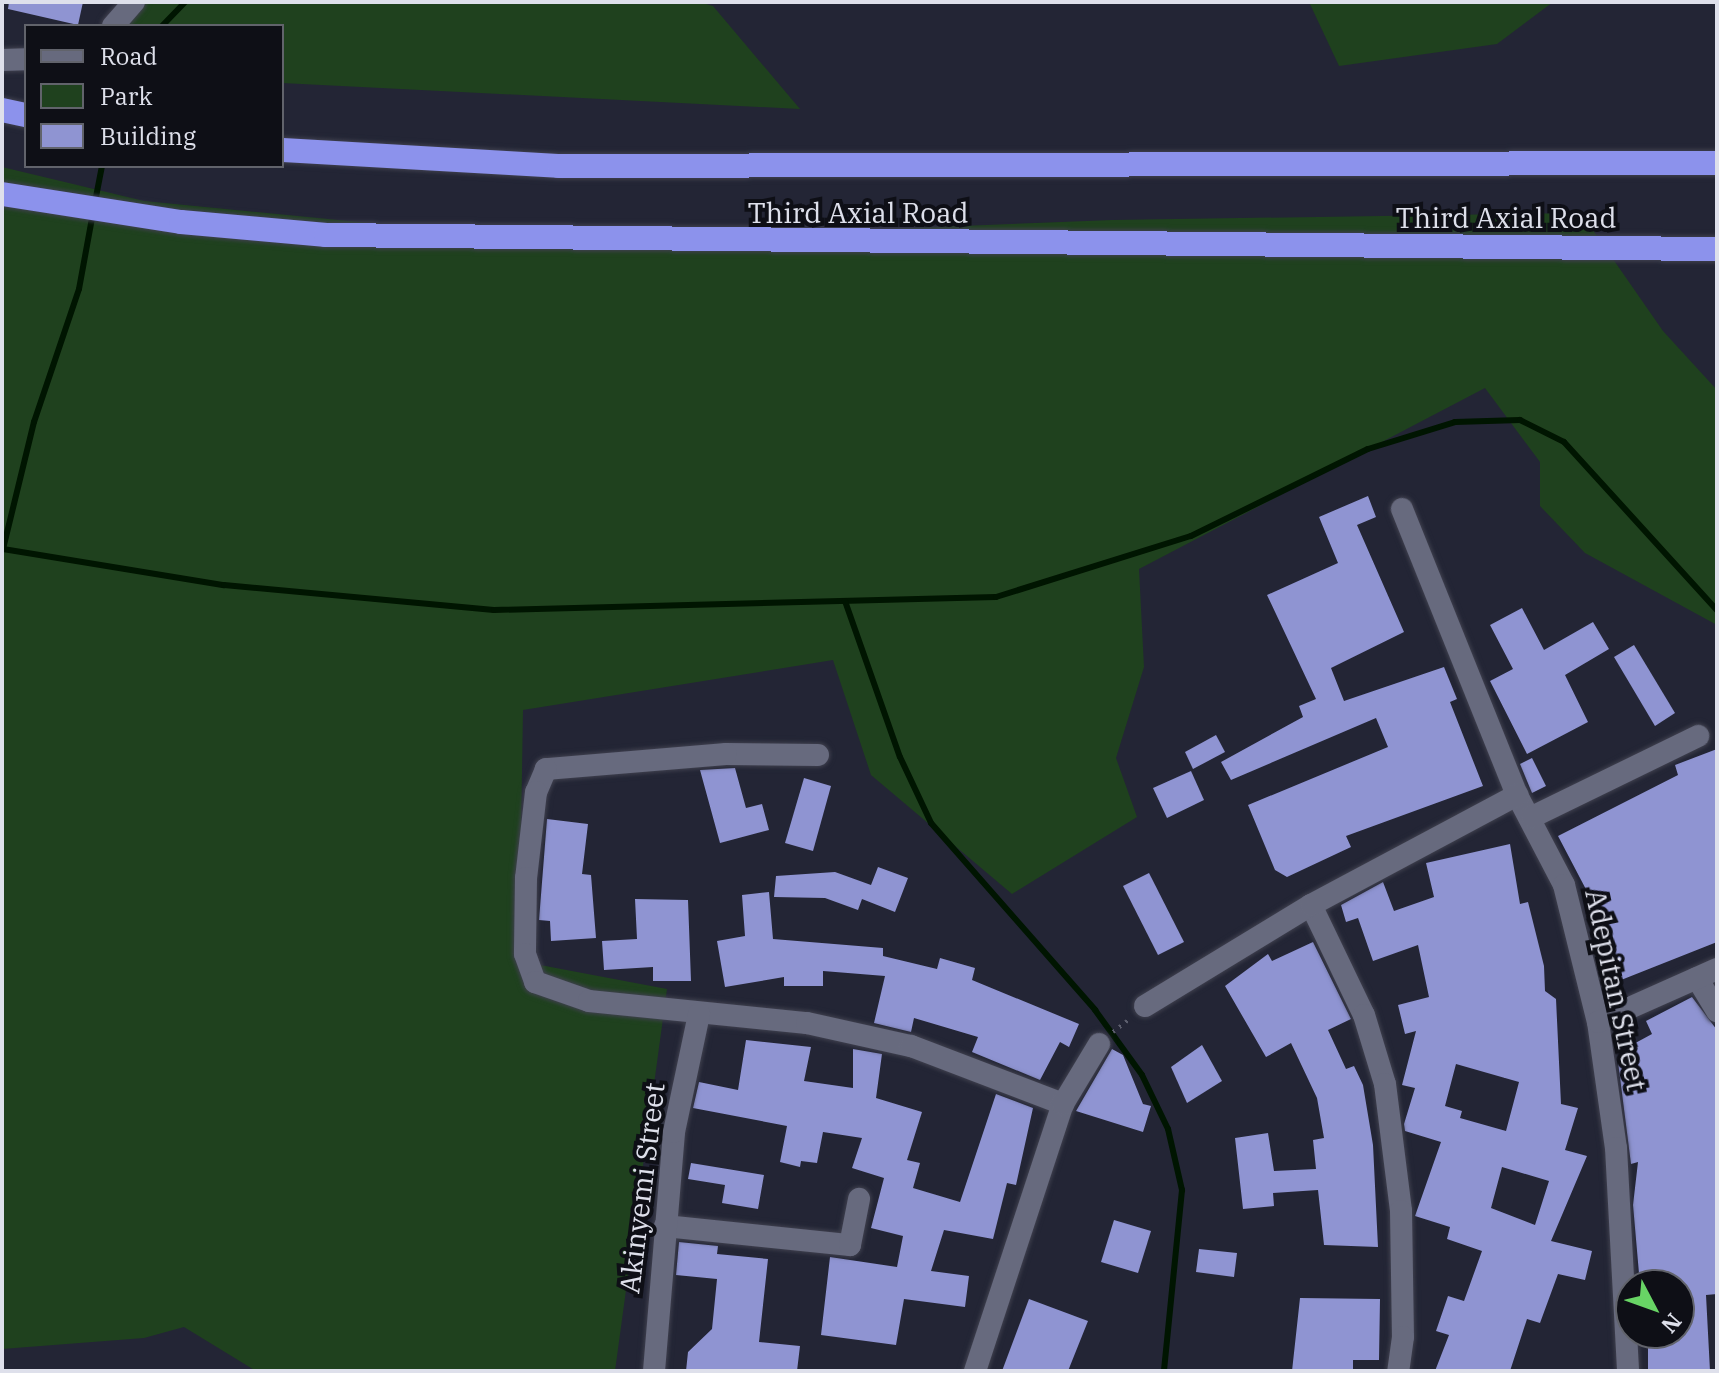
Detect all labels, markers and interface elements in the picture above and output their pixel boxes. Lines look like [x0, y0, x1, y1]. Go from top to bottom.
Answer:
legend [24, 24, 284, 168]
text: Road [100, 40, 157, 72]
text: Park [100, 80, 152, 112]
text: Building [100, 120, 196, 152]
street label: Third Axial Road [747, 196, 969, 230]
street label: Third Axial Road [1395, 201, 1617, 235]
street label: Adepitan Street [1578, 886, 1654, 1094]
street label: Akinyemi Street [612, 1081, 672, 1295]
north arrow [1615, 1269, 1695, 1349]
text: N [1655, 1308, 1689, 1340]

